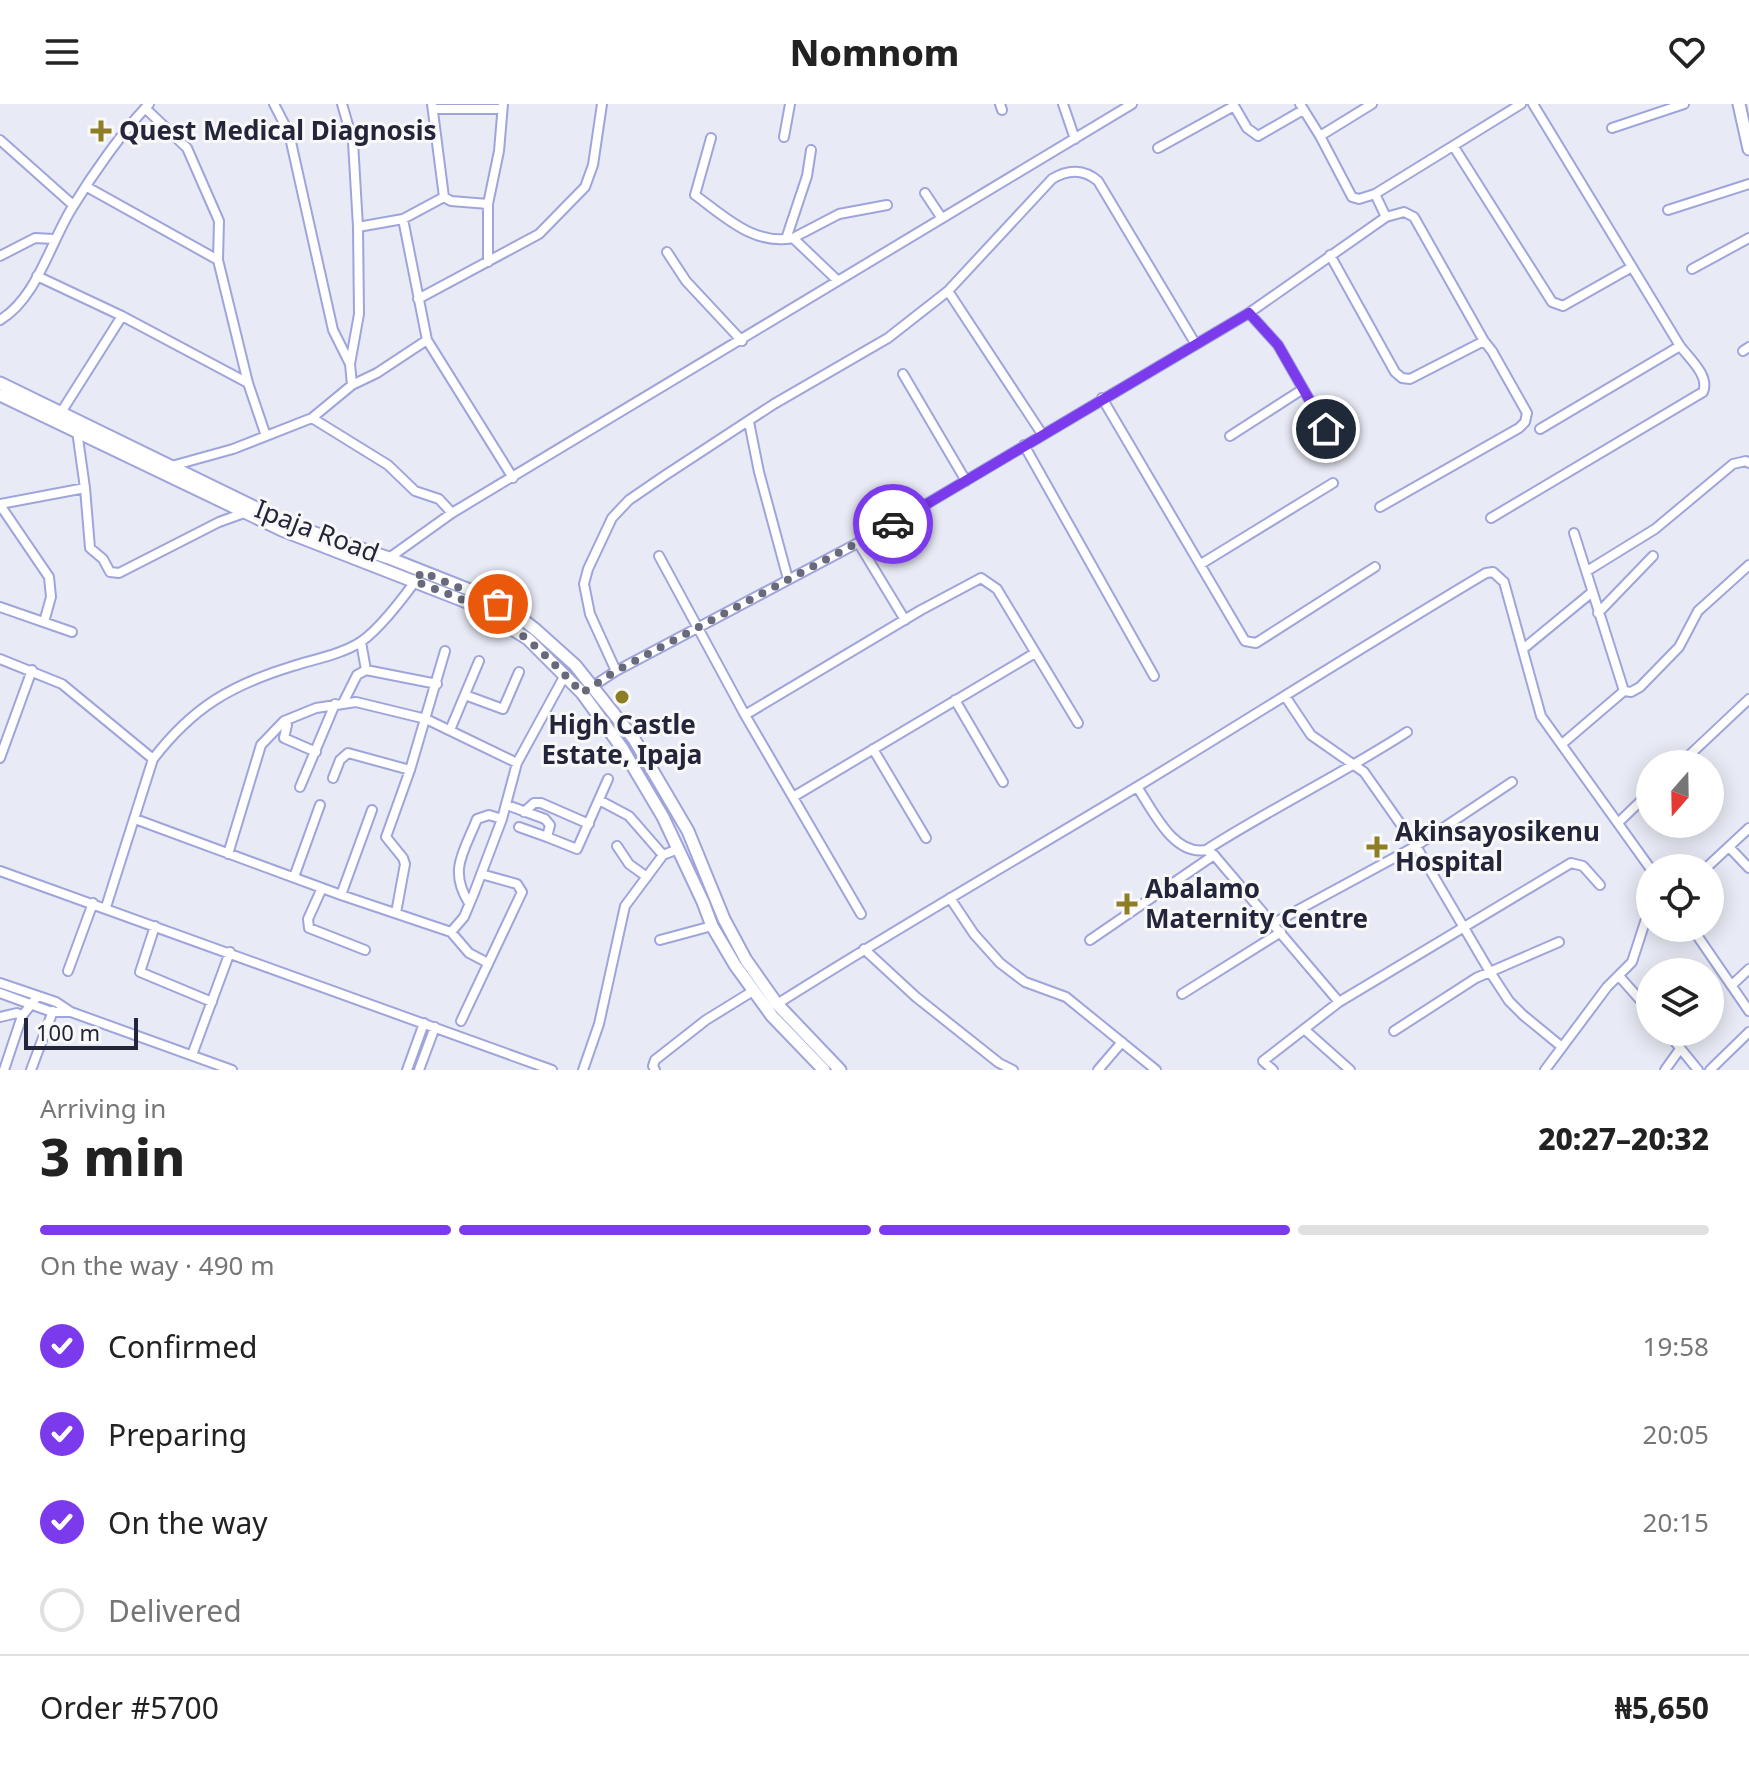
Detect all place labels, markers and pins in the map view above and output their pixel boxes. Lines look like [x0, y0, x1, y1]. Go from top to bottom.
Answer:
place label: Quest Medical Diagnosis [119, 112, 437, 148]
marker: Quest Medical Diagnosis [90, 120, 112, 142]
pin [1292, 395, 1360, 463]
pin [464, 570, 532, 638]
marker: High Castle Estate, Ipaja [613, 688, 631, 706]
place label: High Castle Estate, Ipaja [542, 706, 702, 772]
place label: Akinsayosikenu Hospital [1395, 813, 1600, 879]
marker: Akinsayosikenu Hospital [1366, 836, 1388, 858]
place label: Abalamo Maternity Centre [1145, 870, 1368, 936]
marker: Abalamo Maternity Centre [1116, 893, 1138, 915]

